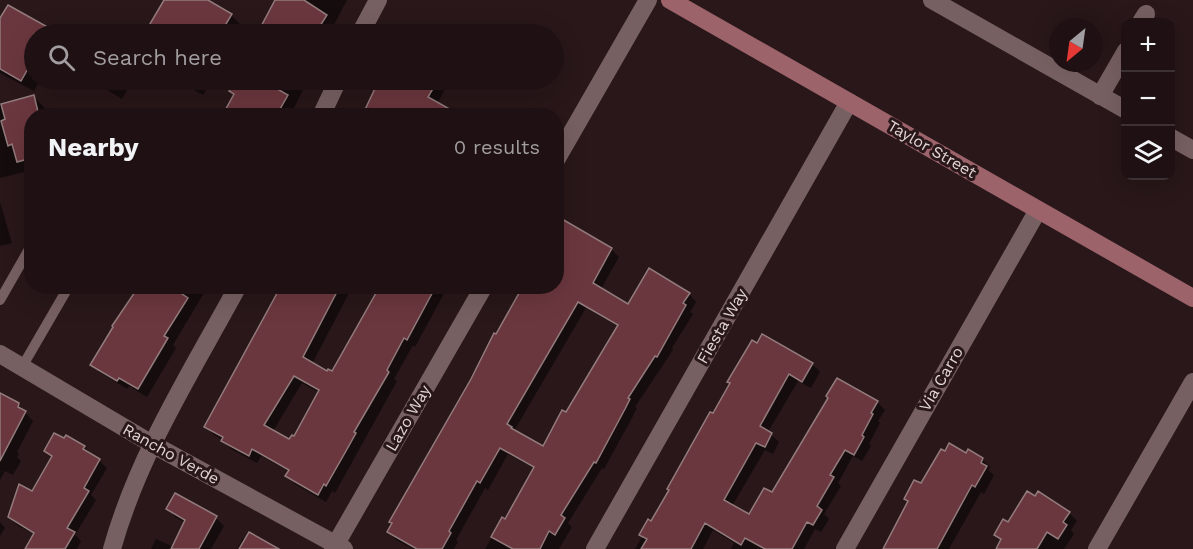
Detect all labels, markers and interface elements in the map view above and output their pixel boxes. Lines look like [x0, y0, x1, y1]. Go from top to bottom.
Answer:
north arrow [1049, 18, 1103, 72]
map controls [1121, 18, 1175, 180]
button: + [1121, 18, 1175, 72]
search box [24, 24, 564, 90]
icon: search [45, 41, 78, 74]
text: Search here [93, 45, 222, 70]
button: − [1121, 72, 1175, 126]
street label: Taylor Street [884, 116, 980, 182]
button: layers [1121, 126, 1175, 180]
text: Nearby [48, 132, 139, 162]
text: 0 results [454, 135, 540, 159]
street label: Fiesta Way [693, 284, 752, 367]
street label: Via Carro [915, 343, 967, 415]
street label: Lazo Way [381, 381, 435, 454]
street label: Rancho Verde [119, 420, 223, 488]

